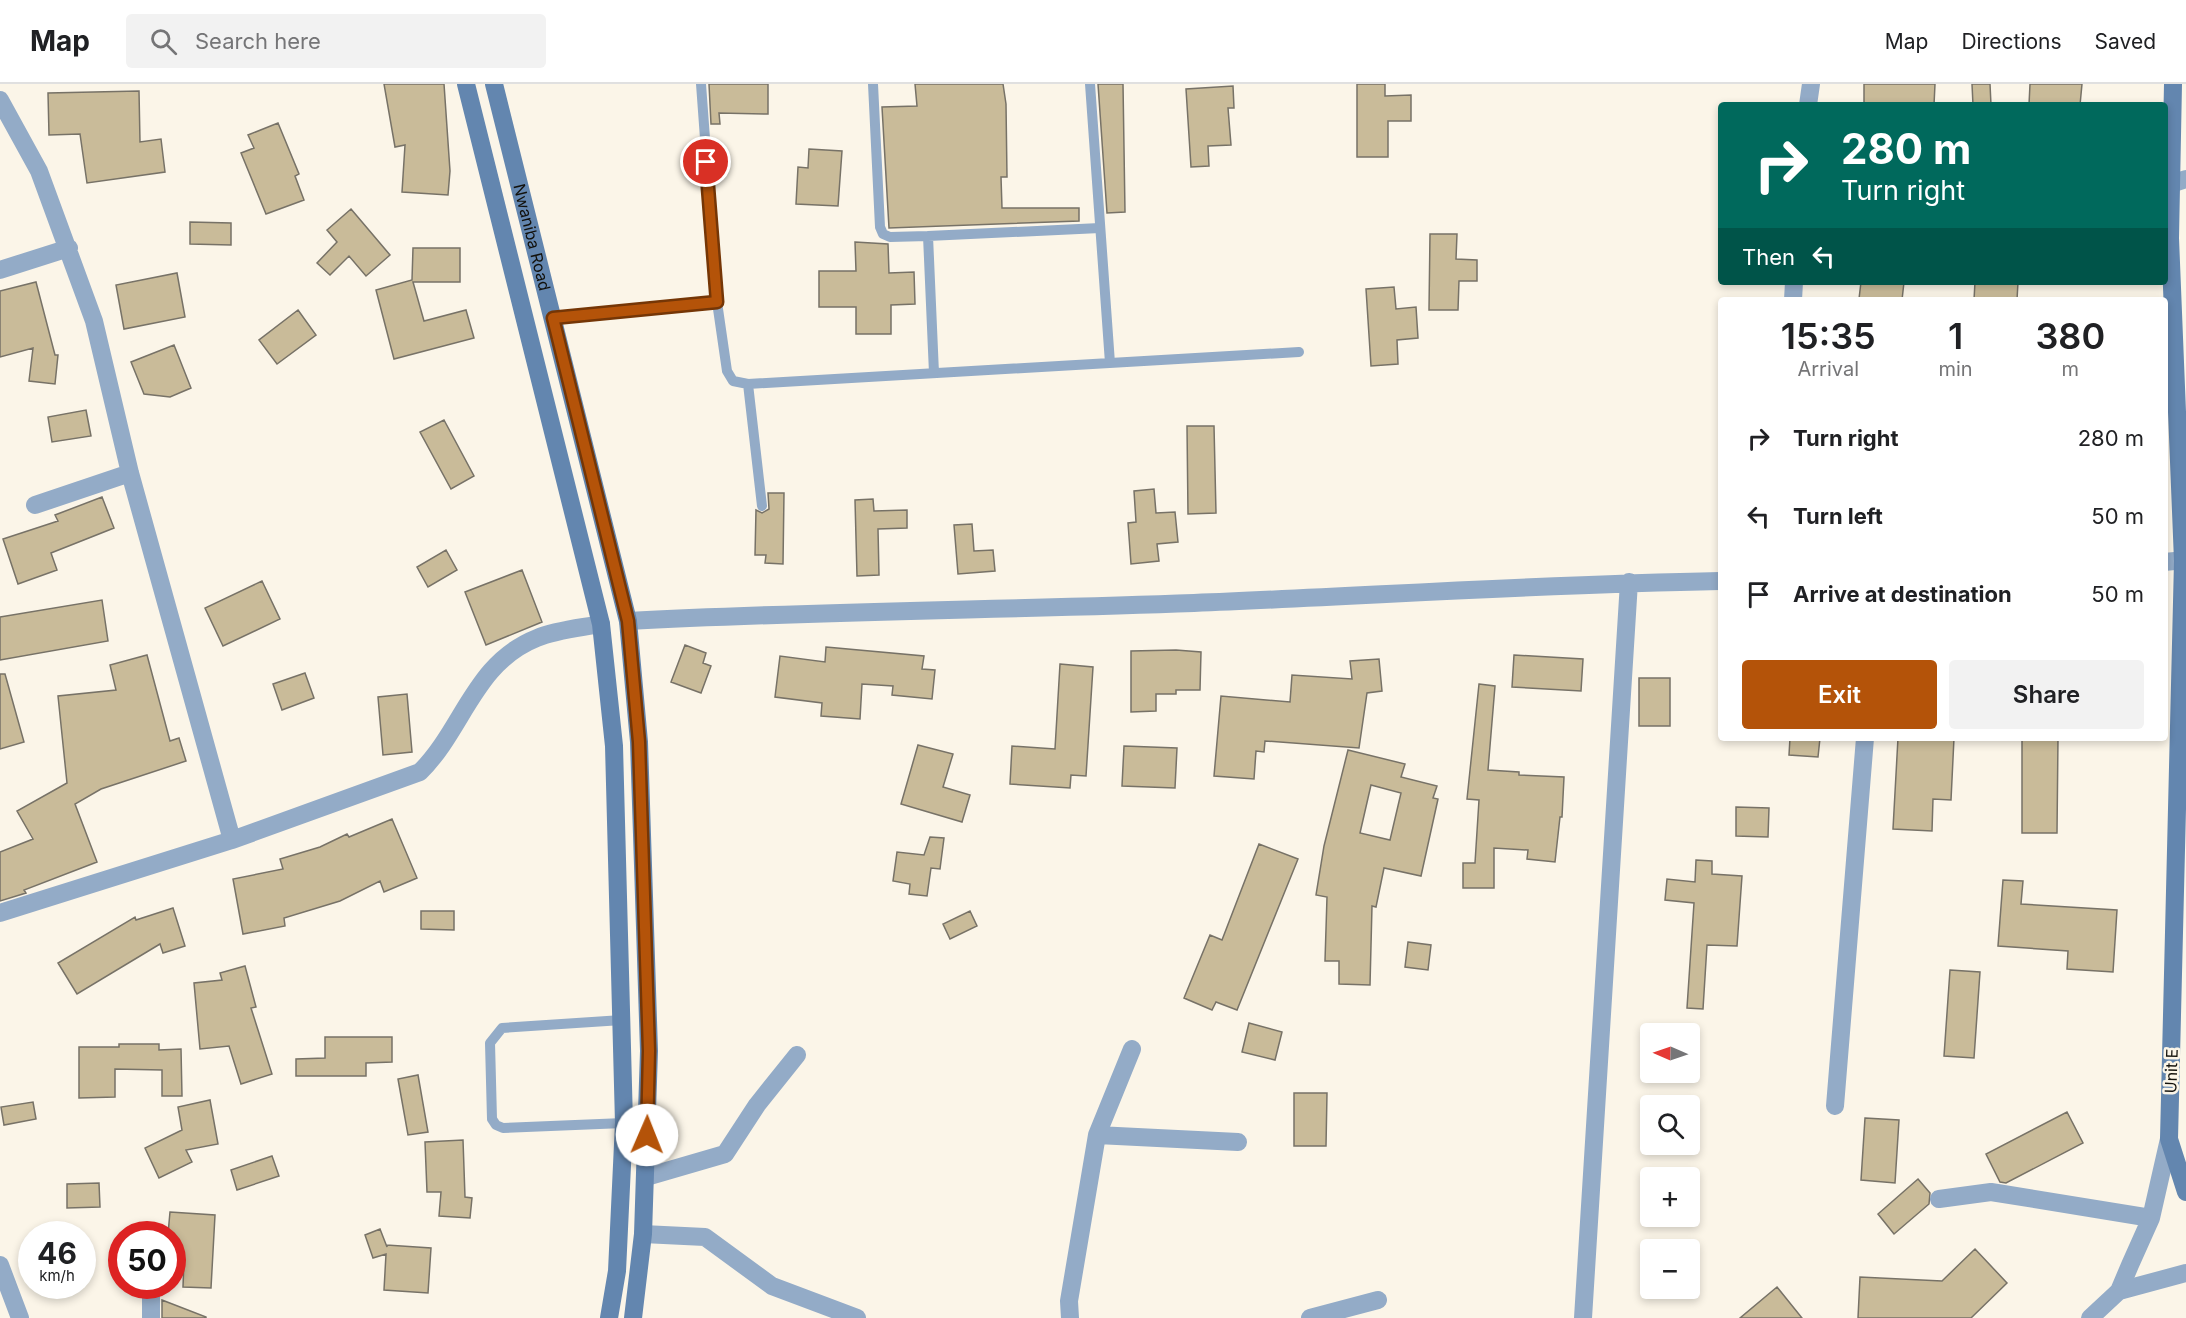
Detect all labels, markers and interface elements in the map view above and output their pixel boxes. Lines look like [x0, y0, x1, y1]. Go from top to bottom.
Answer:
search box [126, 14, 546, 68]
text: Map [30, 24, 90, 58]
icon: search [147, 25, 180, 58]
text: Search here [195, 28, 321, 54]
text: Map [1885, 29, 1928, 54]
text: Directions [1961, 29, 2062, 54]
text: Saved [2095, 29, 2156, 54]
text: 280 m [1841, 123, 1971, 174]
icon: right [1742, 126, 1820, 204]
pin [680, 136, 731, 187]
icon: arrive [689, 145, 722, 178]
text: Turn right [1841, 174, 1965, 207]
street label: Nwaniba Road [509, 182, 555, 293]
icon: left [1807, 240, 1840, 273]
text: Then [1742, 244, 1795, 270]
text: 15:35 [1781, 314, 1876, 358]
text: 1 [1948, 314, 1963, 358]
text: 380 [2035, 314, 2105, 358]
text: Arrival [1797, 357, 1859, 381]
text: min [1938, 357, 1973, 381]
text: m [2062, 357, 2079, 381]
icon: right [1742, 422, 1775, 455]
text: Turn right [1793, 425, 1899, 451]
text: 280 m [2078, 425, 2144, 451]
icon: left [1742, 500, 1775, 533]
text: Turn left [1793, 503, 1883, 529]
text: 50 m [2091, 503, 2144, 529]
icon: arrive [1742, 578, 1775, 611]
text: Arrive at destination [1793, 581, 2012, 607]
text: 50 m [2091, 581, 2144, 607]
button: Exit [1742, 660, 1937, 729]
button: Share [1949, 660, 2144, 729]
north arrow [1640, 1023, 1700, 1083]
map controls [1640, 1023, 1700, 1299]
street label: Unit E [2160, 1048, 2182, 1094]
button: search [1640, 1095, 1700, 1155]
position arrow [615, 1103, 679, 1167]
button: + [1640, 1167, 1700, 1227]
speed limit sign: 50 [108, 1221, 186, 1299]
text: 46 [37, 1235, 77, 1271]
button: − [1640, 1239, 1700, 1299]
text: km/h [39, 1266, 75, 1285]

